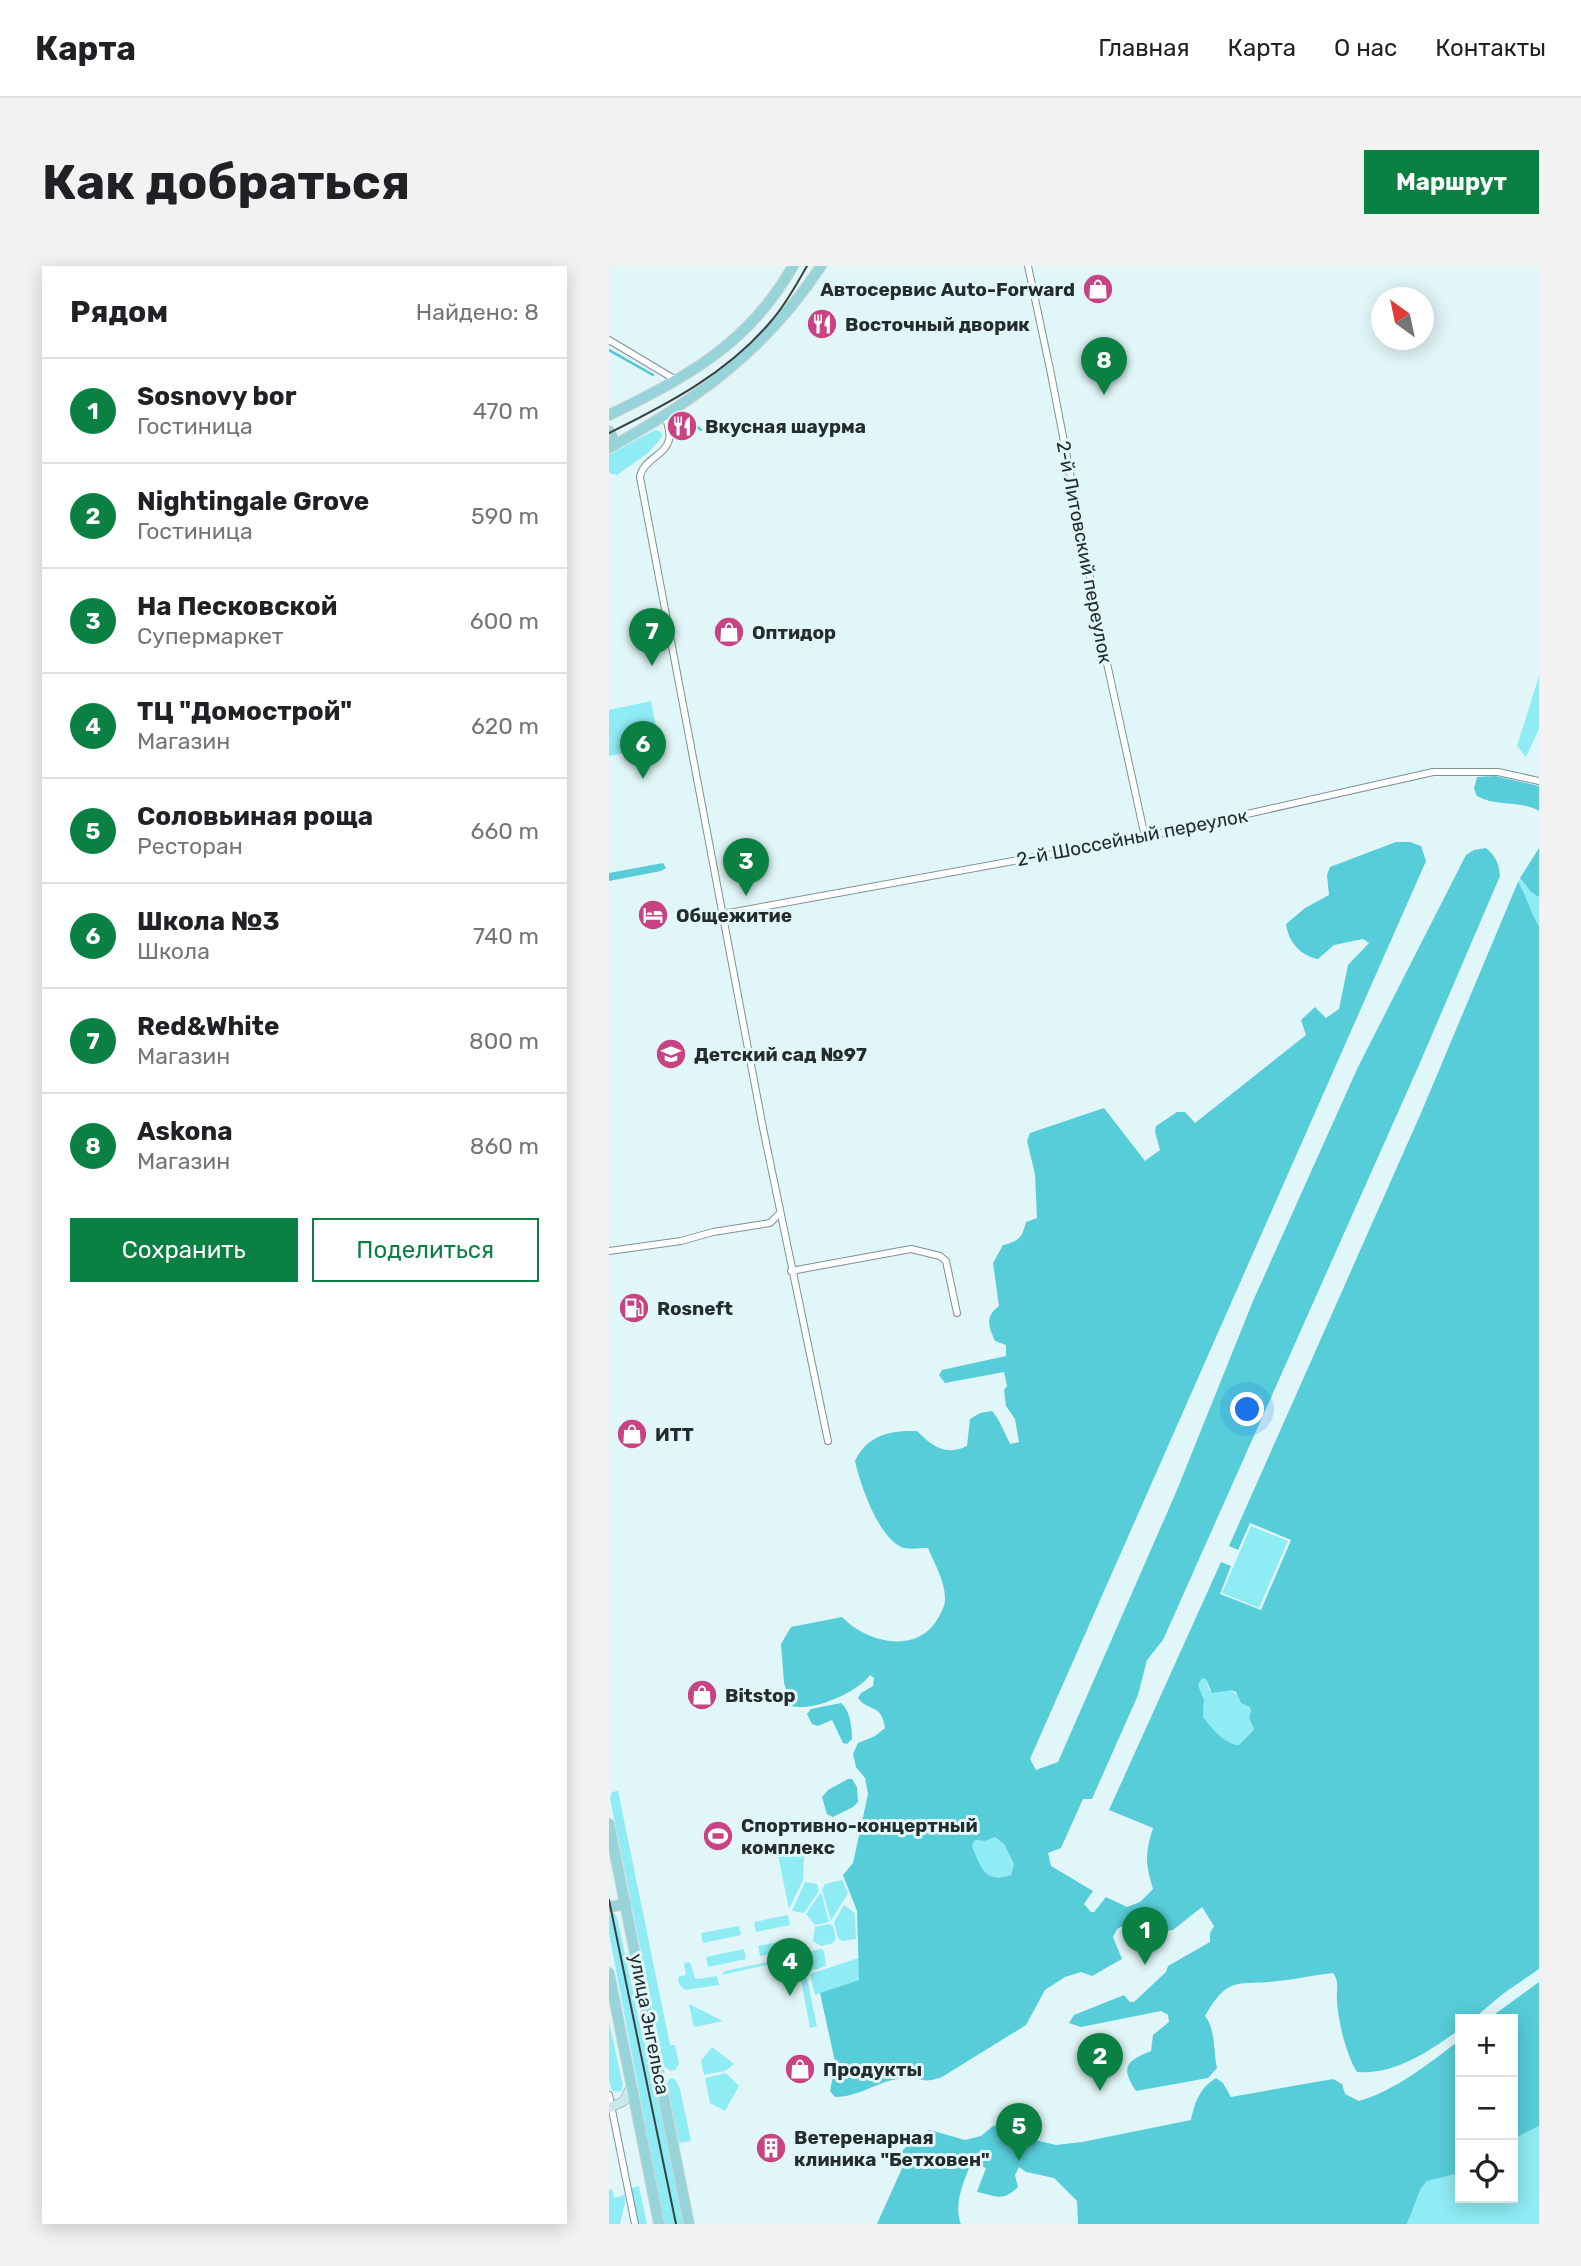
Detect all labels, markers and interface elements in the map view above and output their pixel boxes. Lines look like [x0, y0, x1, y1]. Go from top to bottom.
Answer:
text: Карта [35, 29, 136, 68]
text: Главная [1098, 34, 1190, 62]
text: Карта [1228, 34, 1296, 62]
text: О нас [1334, 34, 1397, 62]
text: Контакты [1435, 34, 1546, 62]
button: Маршрут [1364, 150, 1539, 214]
text: Как добраться [42, 153, 410, 211]
shop icon: Автосервис Auto-Forward [1081, 272, 1115, 306]
place label: Автосервис Auto-Forward [820, 278, 1075, 301]
north arrow [1371, 287, 1434, 350]
text: Рядом [70, 294, 168, 330]
text: Найдено: 8 [416, 298, 539, 326]
restaurant icon: Восточный дворик [805, 307, 839, 341]
place label: Восточный дворик [845, 313, 1030, 336]
pin: 8 [1081, 337, 1127, 395]
text: Sosnovy bor [137, 381, 297, 412]
text: 1 [87, 397, 99, 425]
text: 470 m [473, 397, 539, 425]
restaurant icon: Вкусная шаурма [665, 409, 699, 443]
text: Гостиница [137, 412, 253, 440]
place label: Вкусная шаурма [705, 415, 866, 438]
street label: 2-й Литовский переулок [1052, 439, 1117, 665]
text: Nightingale Grove [137, 486, 369, 517]
text: 2 [86, 502, 100, 530]
text: 590 m [471, 502, 539, 530]
text: Гостиница [137, 517, 253, 545]
text: На Песковской [137, 591, 337, 622]
text: 3 [85, 607, 101, 635]
text: 600 m [470, 607, 539, 635]
pin: 7 [629, 608, 675, 666]
shop icon: Оптидор [712, 615, 746, 649]
place label: Оптидор [752, 621, 836, 644]
text: Супермаркет [137, 622, 284, 650]
text: ТЦ "Домострой" [137, 696, 352, 727]
text: 4 [85, 712, 101, 740]
text: 620 m [471, 712, 539, 740]
pin: 6 [620, 721, 666, 779]
text: Магазин [137, 727, 230, 755]
text: Соловьиная роща [137, 801, 373, 832]
street label: 2-й Шоссейный переулок [1015, 804, 1250, 871]
text: 5 [86, 817, 100, 845]
text: 660 m [471, 817, 539, 845]
text: Ресторан [137, 832, 243, 860]
pin: 3 [723, 838, 769, 896]
hotel icon: Общежитие [636, 898, 670, 932]
place label: Общежитие [676, 904, 792, 927]
text: Школа №3 [137, 906, 280, 937]
text: 6 [86, 922, 100, 950]
text: 740 m [473, 922, 539, 950]
text: Школа [137, 937, 210, 965]
text: Red&White [137, 1011, 279, 1042]
text: 7 [86, 1027, 100, 1055]
text: 800 m [469, 1027, 539, 1055]
school or university icon: Детский сад №97 [654, 1037, 688, 1071]
text: Магазин [137, 1042, 230, 1070]
place label: Детский сад №97 [694, 1043, 867, 1066]
text: Askona [137, 1116, 233, 1147]
text: 8 [85, 1132, 101, 1160]
text: 860 m [470, 1132, 539, 1160]
text: Магазин [137, 1147, 230, 1175]
button: Сохранить [70, 1218, 298, 1282]
button: Поделиться [312, 1218, 539, 1282]
fuel station icon: Rosneft [617, 1291, 651, 1325]
place label: Rosneft [657, 1297, 733, 1320]
your location [1230, 1392, 1264, 1426]
shop icon: ИТТ [615, 1417, 649, 1451]
place label: ИТТ [655, 1423, 694, 1446]
shop icon: Bitstop [685, 1678, 719, 1712]
place label: Bitstop [725, 1684, 796, 1707]
place label: Спортивно-концертный комплекс [741, 1814, 978, 1859]
sports icon: Спортивно-концертный комплекс [701, 1819, 735, 1853]
pin: 1 [1122, 1907, 1168, 1965]
pin: 4 [767, 1938, 813, 1996]
street label: улица Энгельса [625, 1952, 674, 2097]
map controls [1455, 2014, 1518, 2203]
button: + [1455, 2014, 1518, 2077]
pin: 2 [1077, 2033, 1123, 2091]
shop icon: Продукты [783, 2052, 817, 2086]
place label: Продукты [823, 2058, 922, 2081]
button: − [1455, 2077, 1518, 2140]
pin: 5 [996, 2103, 1042, 2161]
place label: Ветеренарная клиника "Бетховен" [794, 2126, 990, 2171]
building icon: Ветеренарная клиника "Бетховен" [754, 2131, 788, 2165]
button: locate [1455, 2140, 1518, 2203]

